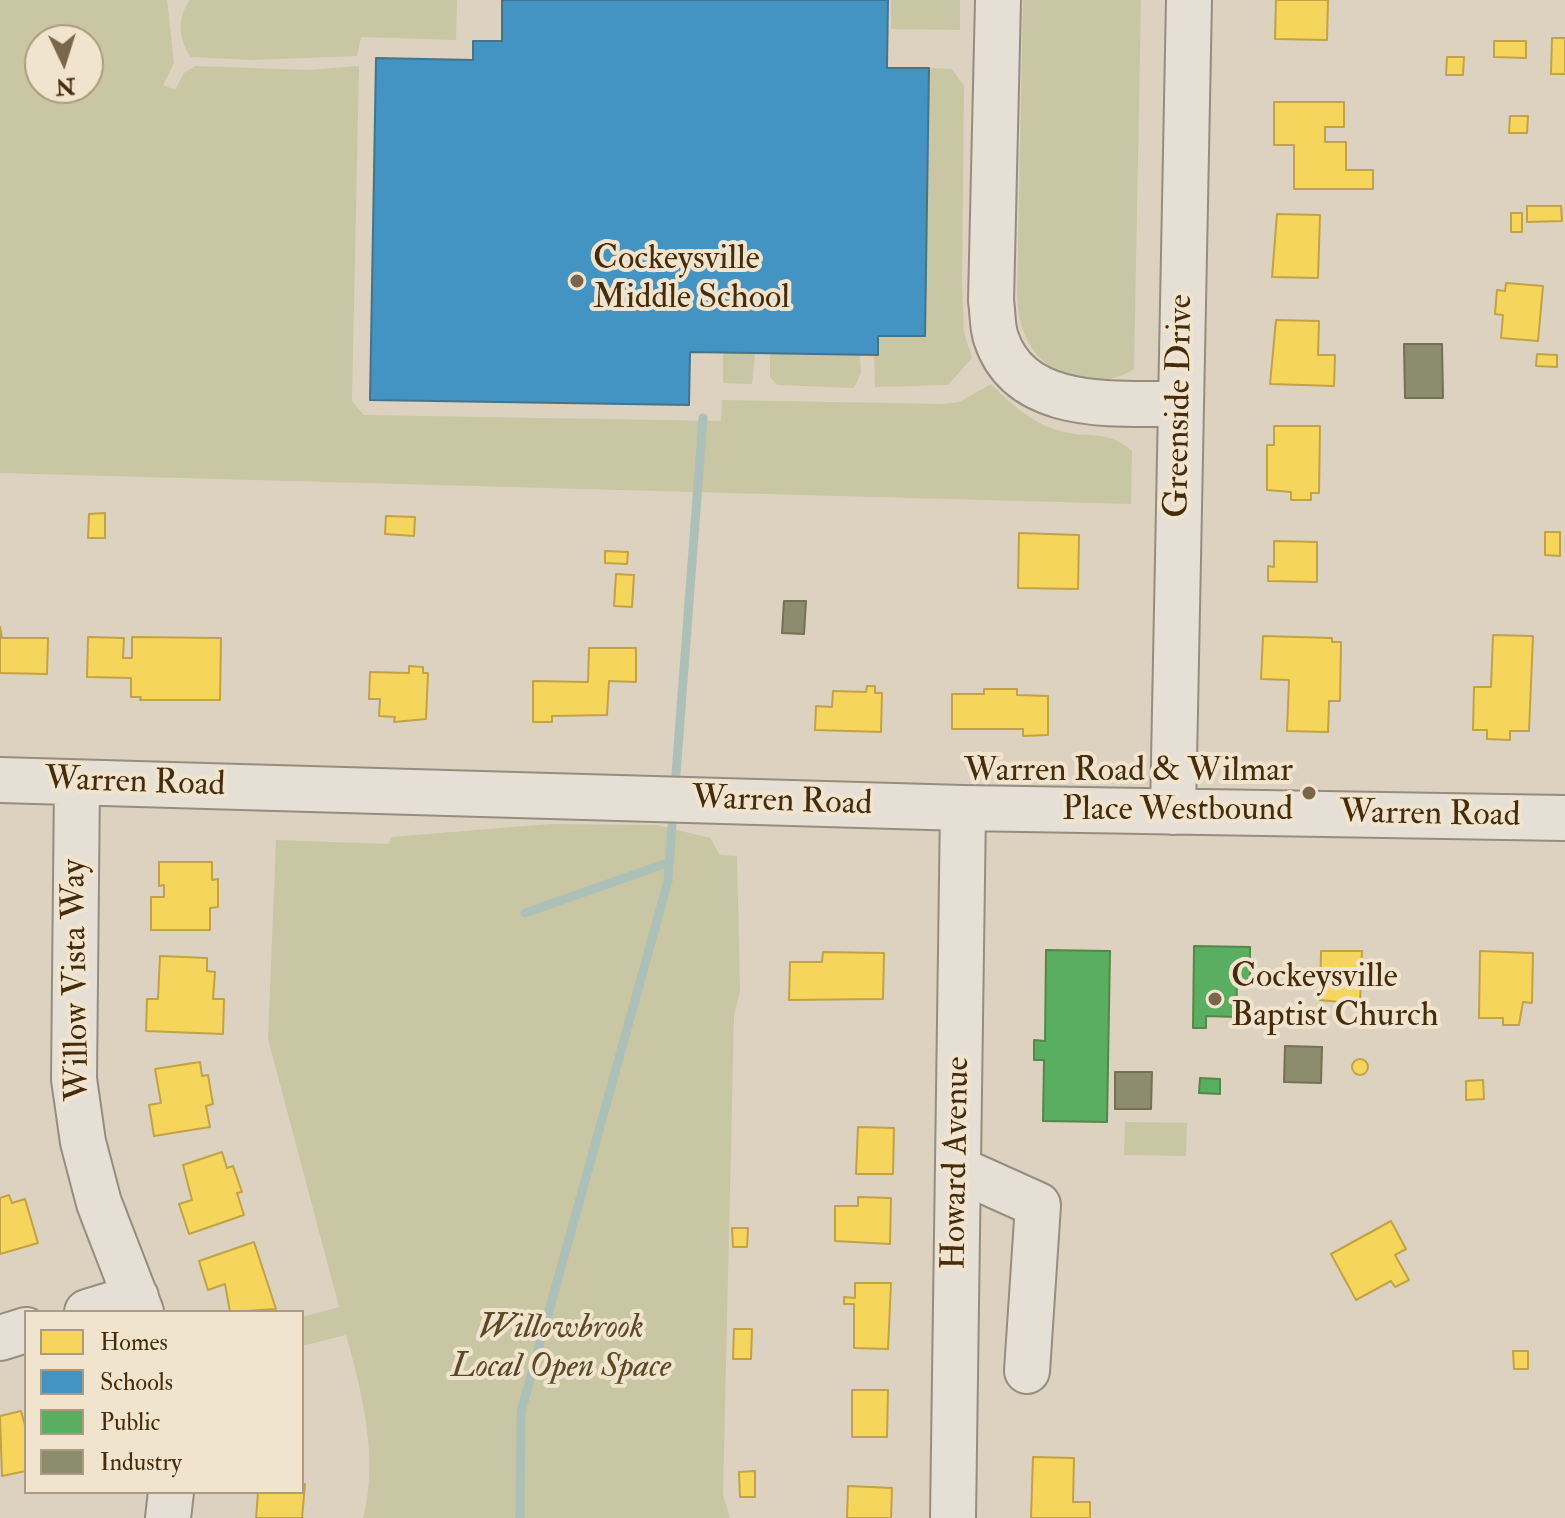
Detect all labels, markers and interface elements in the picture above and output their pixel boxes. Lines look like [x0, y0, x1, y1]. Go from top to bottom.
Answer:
north arrow [24, 24, 104, 104]
text: N [55, 71, 76, 101]
place label: Cockeysville Middle School [593, 241, 790, 320]
marker: Cockeysville Middle School [568, 272, 586, 290]
street label: Greenside Drive [1159, 294, 1203, 518]
place label: Warren Road & Wilmar Place Westbound [964, 753, 1293, 832]
street label: Warren Road [44, 760, 226, 808]
street label: Warren Road [691, 779, 873, 827]
marker: Warren Road & Wilmar Place Westbound [1300, 784, 1318, 802]
street label: Warren Road [1339, 794, 1521, 838]
street label: Willow Vista Way [55, 859, 101, 1101]
place label: Cockeysville Baptist Church [1231, 959, 1439, 1038]
marker: Cockeysville Baptist Church [1206, 990, 1224, 1008]
street label: Howard Avenue [936, 1056, 980, 1270]
legend [24, 1310, 304, 1494]
park label: Willowbrook Local Open Space [451, 1310, 671, 1390]
text: Homes [100, 1327, 168, 1358]
text: Schools [100, 1367, 173, 1398]
text: Public [100, 1407, 160, 1438]
text: Industry [100, 1447, 182, 1478]

